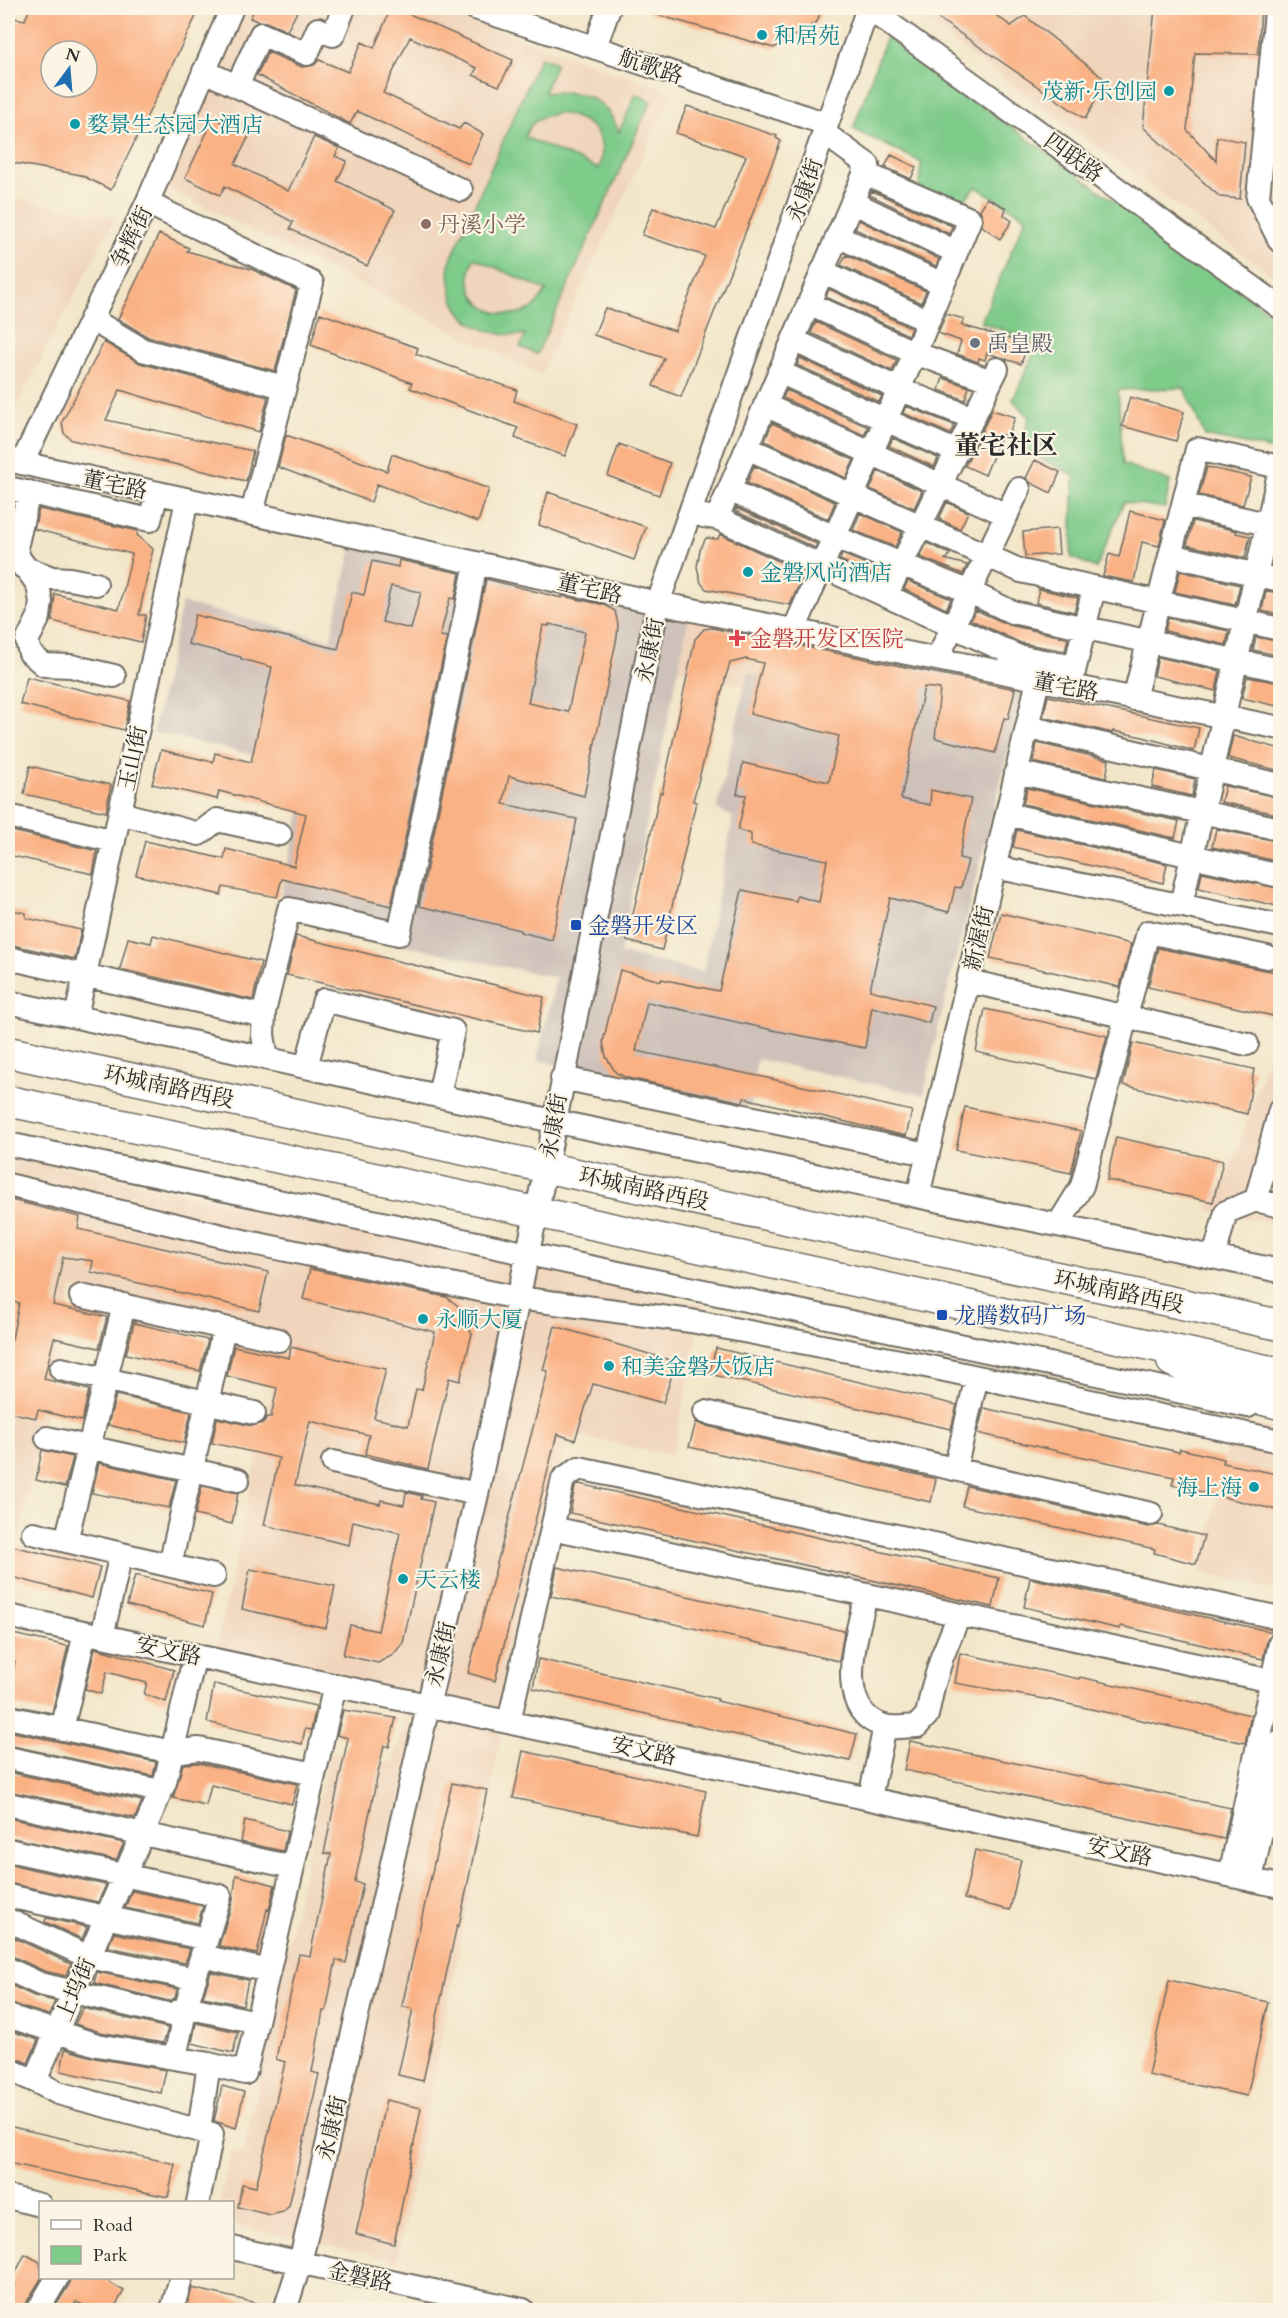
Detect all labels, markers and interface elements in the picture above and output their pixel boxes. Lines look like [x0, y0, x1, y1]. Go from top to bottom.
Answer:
place label: 和居苑 [774, 21, 840, 51]
marker: 和居苑 [755, 28, 769, 42]
north arrow [39, 39, 99, 99]
street label: 航歌路 [615, 42, 687, 91]
text: N [63, 43, 83, 68]
place label: 茂新·乐创园 [1041, 77, 1157, 107]
marker: 茂新·乐创园 [1162, 84, 1176, 98]
place label: 婺景生态园大酒店 [87, 110, 263, 140]
marker: 婺景生态园大酒店 [68, 117, 82, 131]
street label: 四联路 [1038, 126, 1109, 189]
street label: 永康街 [780, 154, 830, 226]
street label: 争辉街 [104, 201, 160, 274]
place label: 丹溪小学 [438, 210, 526, 240]
marker: 丹溪小学 [419, 217, 433, 231]
place label: 禹皇殿 [987, 329, 1053, 359]
marker: 禹皇殿 [968, 336, 982, 350]
district label: 董宅社区 [954, 428, 1058, 463]
street label: 董宅路 [79, 463, 150, 507]
place label: 金磐风尚酒店 [760, 558, 892, 588]
marker: 金磐风尚酒店 [741, 565, 755, 579]
street label: 董宅路 [554, 567, 625, 611]
street label: 永康街 [629, 615, 671, 685]
place label: 金磐开发区医院 [750, 624, 904, 654]
marker: 金磐开发区医院 [728, 629, 746, 647]
street label: 董宅路 [1031, 666, 1101, 708]
street label: 玉山街 [111, 723, 155, 794]
street label: 新渥街 [957, 903, 1001, 974]
place label: 金磐开发区 [588, 911, 698, 941]
marker: 金磐开发区 [569, 918, 583, 932]
street label: 环城南路西段 [101, 1059, 236, 1115]
street label: 永康街 [533, 1091, 574, 1161]
street label: 环城南路西段 [576, 1161, 711, 1217]
street label: 环城南路西段 [1051, 1264, 1186, 1320]
place label: 龙腾数码广场 [954, 1301, 1086, 1331]
place label: 永顺大厦 [435, 1305, 523, 1335]
marker: 龙腾数码广场 [935, 1308, 949, 1322]
marker: 永顺大厦 [416, 1312, 430, 1326]
place label: 和美金磐大饭店 [621, 1352, 775, 1382]
marker: 和美金磐大饭店 [602, 1359, 616, 1373]
place label: 海上海 [1176, 1473, 1242, 1503]
marker: 海上海 [1247, 1480, 1261, 1494]
place label: 天云楼 [415, 1565, 481, 1595]
marker: 天云楼 [396, 1572, 410, 1586]
street label: 永康街 [419, 1619, 463, 1690]
street label: 安文路 [133, 1629, 204, 1673]
street label: 安文路 [608, 1729, 679, 1773]
street label: 安文路 [1084, 1830, 1155, 1874]
street label: 上坞街 [49, 1953, 103, 2026]
street label: 永康街 [310, 2093, 354, 2164]
legend [39, 2201, 234, 2279]
text: Road [93, 2213, 133, 2238]
text: Park [93, 2243, 128, 2268]
street label: 金磐路 [324, 2255, 395, 2299]

